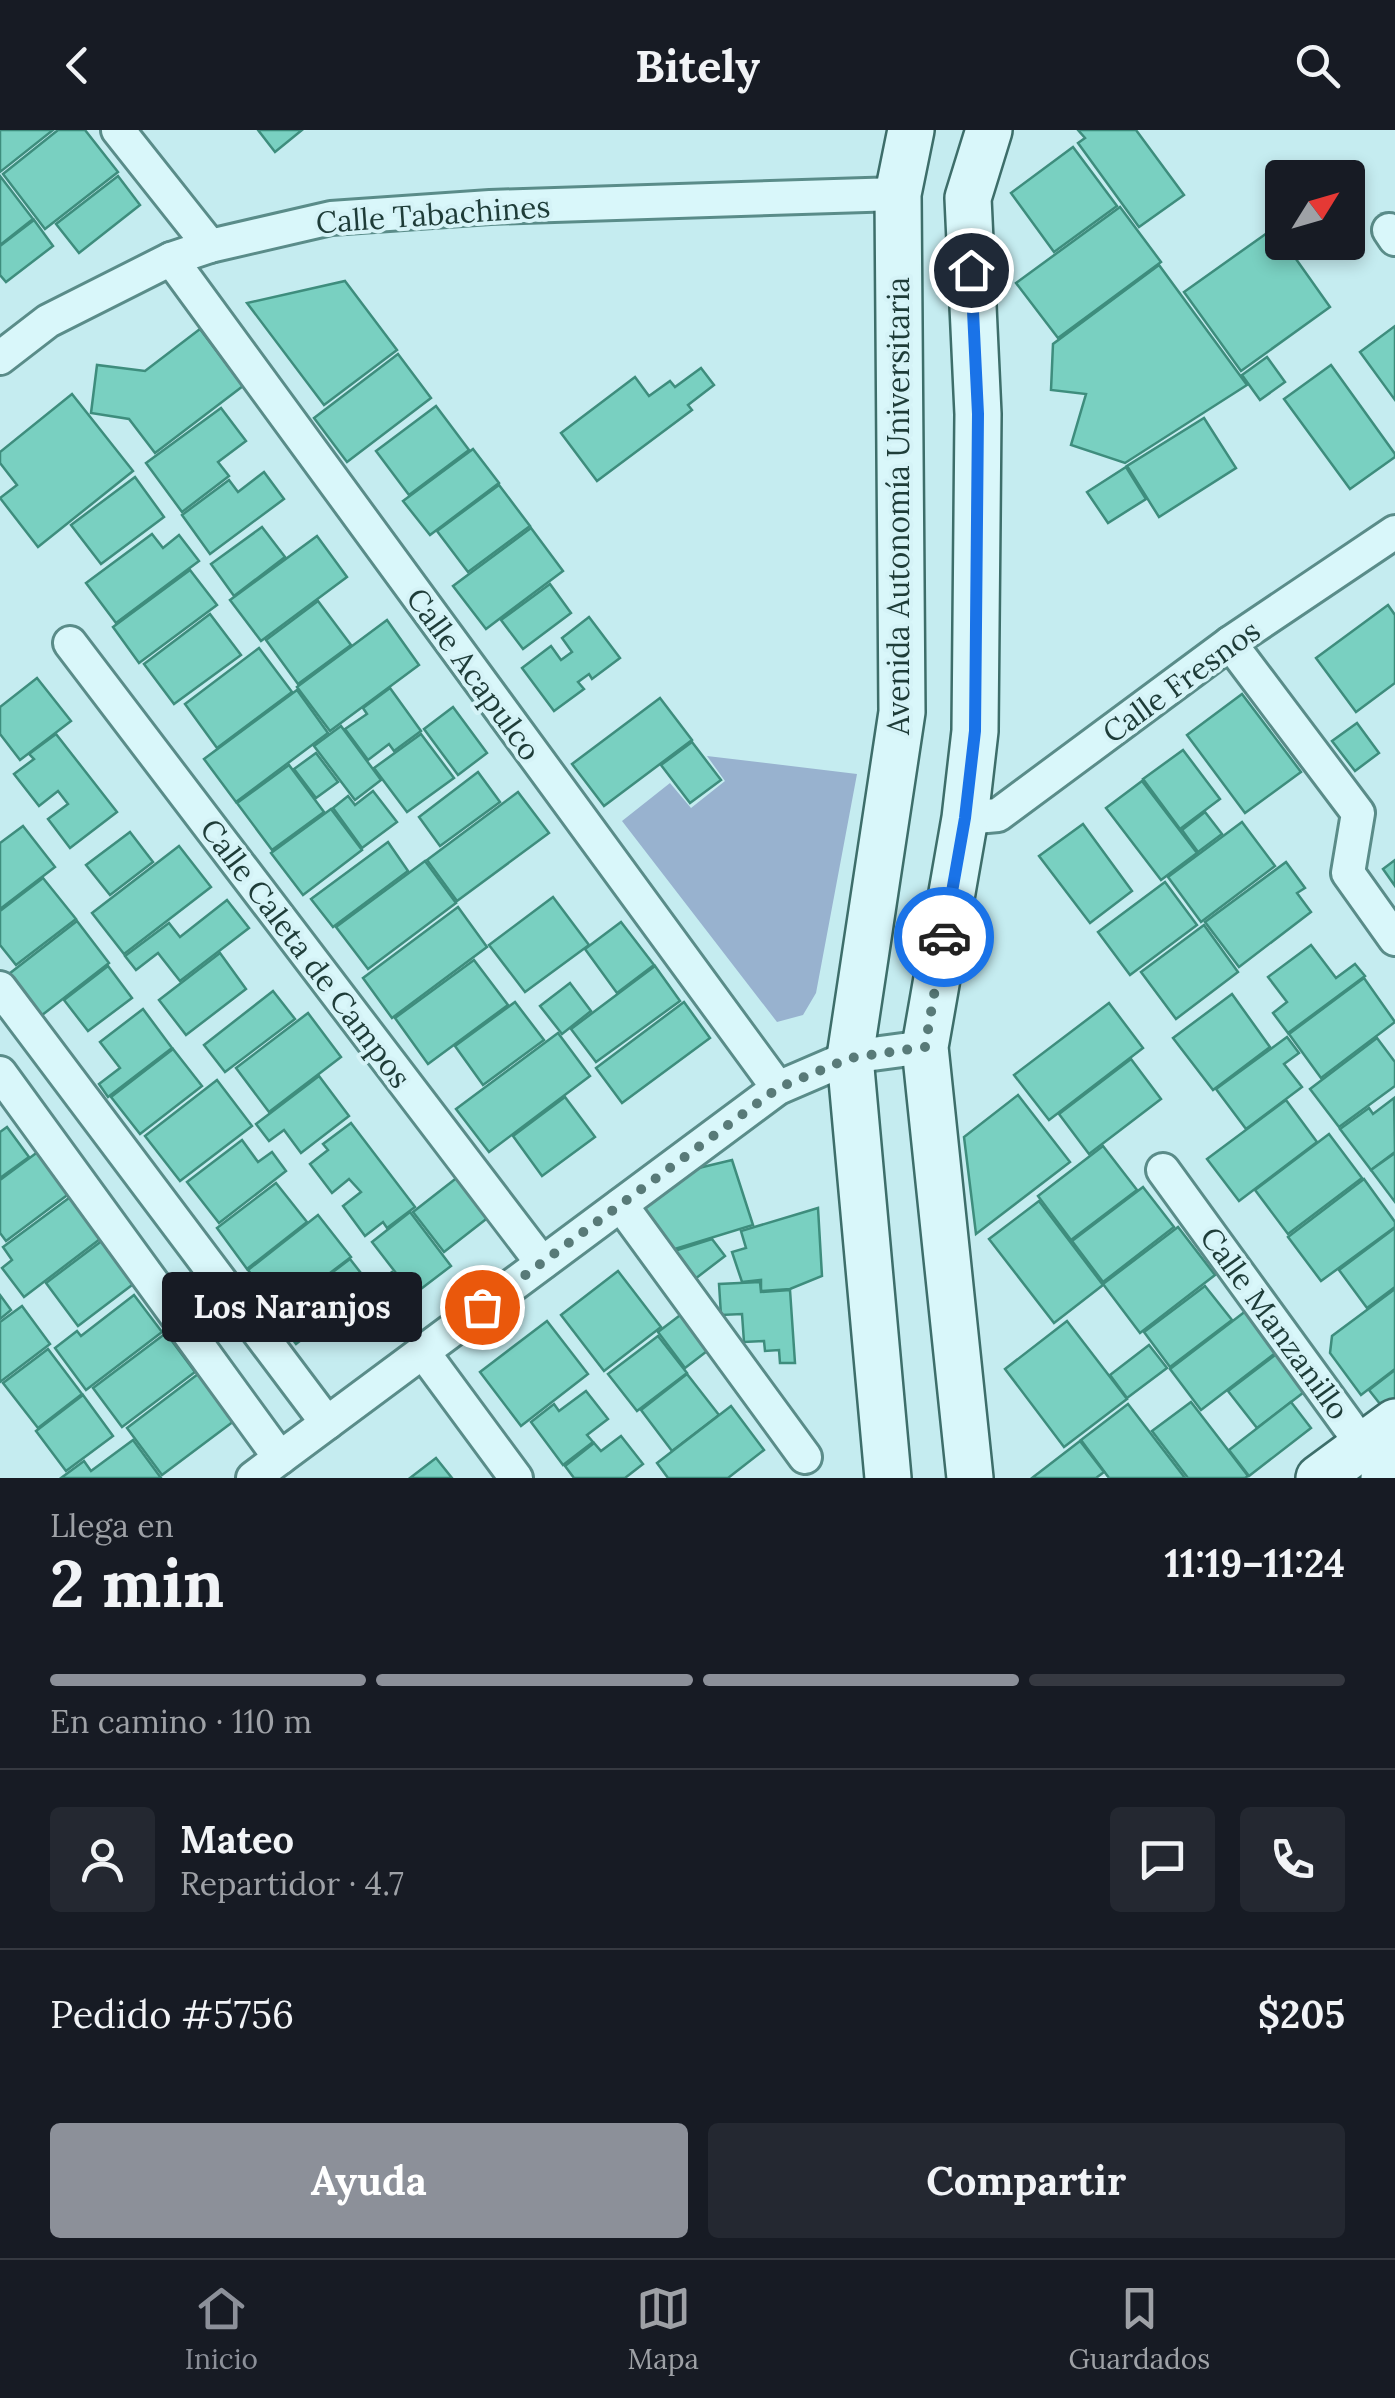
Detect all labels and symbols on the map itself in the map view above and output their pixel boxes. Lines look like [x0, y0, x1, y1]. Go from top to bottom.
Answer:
north arrow [1265, 160, 1365, 260]
street label: Calle Tabachines [315, 187, 551, 241]
pin [929, 228, 1014, 313]
street label: Avenida Autonomía Universitaria [879, 277, 917, 736]
street label: Calle Acapulco [399, 580, 549, 768]
street label: Calle Fresnos [1095, 611, 1267, 751]
street label: Calle Caleta de Campos [192, 811, 420, 1095]
courier [894, 887, 994, 987]
street label: Calle Manzanillo [1192, 1219, 1358, 1427]
pin [440, 1265, 525, 1350]
callout: Los Naranjos [162, 1272, 422, 1342]

